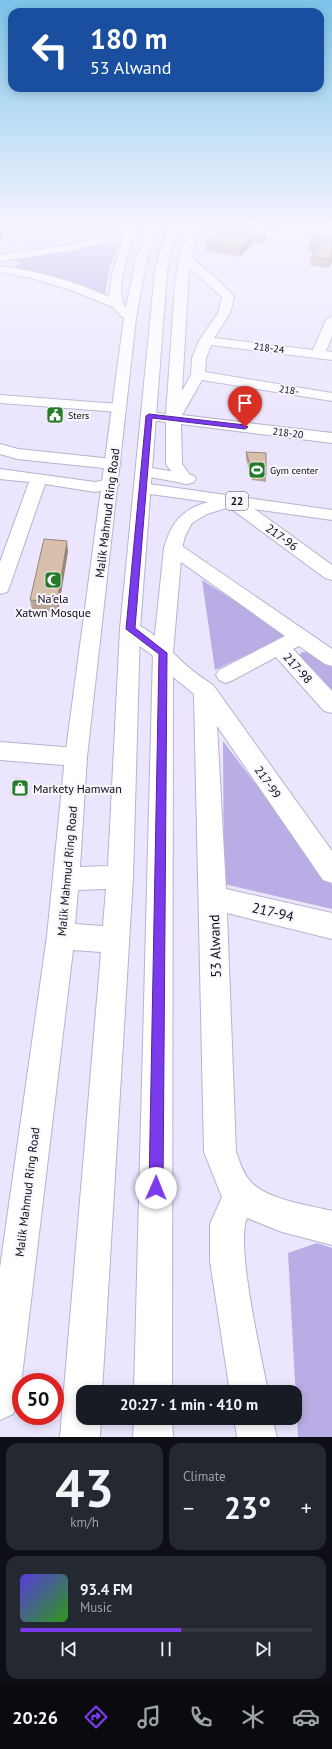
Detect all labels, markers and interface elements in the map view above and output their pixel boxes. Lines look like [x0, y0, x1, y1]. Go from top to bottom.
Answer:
text: 180 m [90, 20, 167, 57]
icon: left [24, 24, 76, 76]
text: 53 Alwand [90, 56, 171, 79]
street label: 218-24 [253, 340, 286, 356]
street label: 218- [278, 382, 300, 398]
pin [228, 386, 262, 427]
icon: arrive [234, 392, 256, 414]
public building icon: Sters [45, 405, 65, 425]
place label: Sters [68, 409, 89, 422]
street label: 218-20 [272, 425, 305, 441]
street label: Malik Mahmud Ring Road [92, 447, 122, 579]
sports icon: Gym center [247, 460, 267, 480]
place label: Gym center [270, 464, 319, 477]
road number: 22 [226, 492, 248, 510]
street label: 217-96 [263, 520, 301, 554]
mosque icon: Na'ela Xatwn Mosque [43, 570, 63, 590]
place label: Na'ela Xatwn Mosque [15, 591, 91, 620]
street label: 217-98 [280, 650, 316, 686]
street label: 217-99 [251, 763, 285, 801]
shop icon: Markety Hamwan [10, 778, 30, 798]
place label: Markety Hamwan [33, 781, 122, 796]
street label: Malik Mahmud Ring Road [54, 805, 80, 937]
street label: 217-94 [250, 898, 296, 926]
street label: 53 Alwand [205, 914, 225, 978]
street label: Malik Mahmud Ring Road [12, 1126, 42, 1258]
position arrow [135, 1167, 177, 1209]
speed limit sign: 50 [12, 1373, 64, 1425]
text: 20:27 · 1 min · 410 m [120, 1395, 258, 1414]
text: 43 [55, 1454, 114, 1521]
text: Climate [183, 1468, 226, 1485]
text: 23° [224, 1488, 271, 1527]
text: − [183, 1494, 194, 1522]
text: + [301, 1494, 312, 1522]
text: km/h [70, 1514, 99, 1531]
text: 93.4 FM [80, 1580, 133, 1599]
text: Music [80, 1599, 112, 1616]
icon: previous [58, 1638, 80, 1660]
icon: pause [155, 1638, 177, 1660]
icon: next [252, 1638, 274, 1660]
icon: directions [82, 1703, 110, 1731]
icon: music [135, 1703, 163, 1731]
icon: phone [187, 1703, 215, 1731]
icon: climate [239, 1703, 267, 1731]
icon: car [292, 1703, 320, 1731]
text: 20:26 [12, 1706, 58, 1729]

